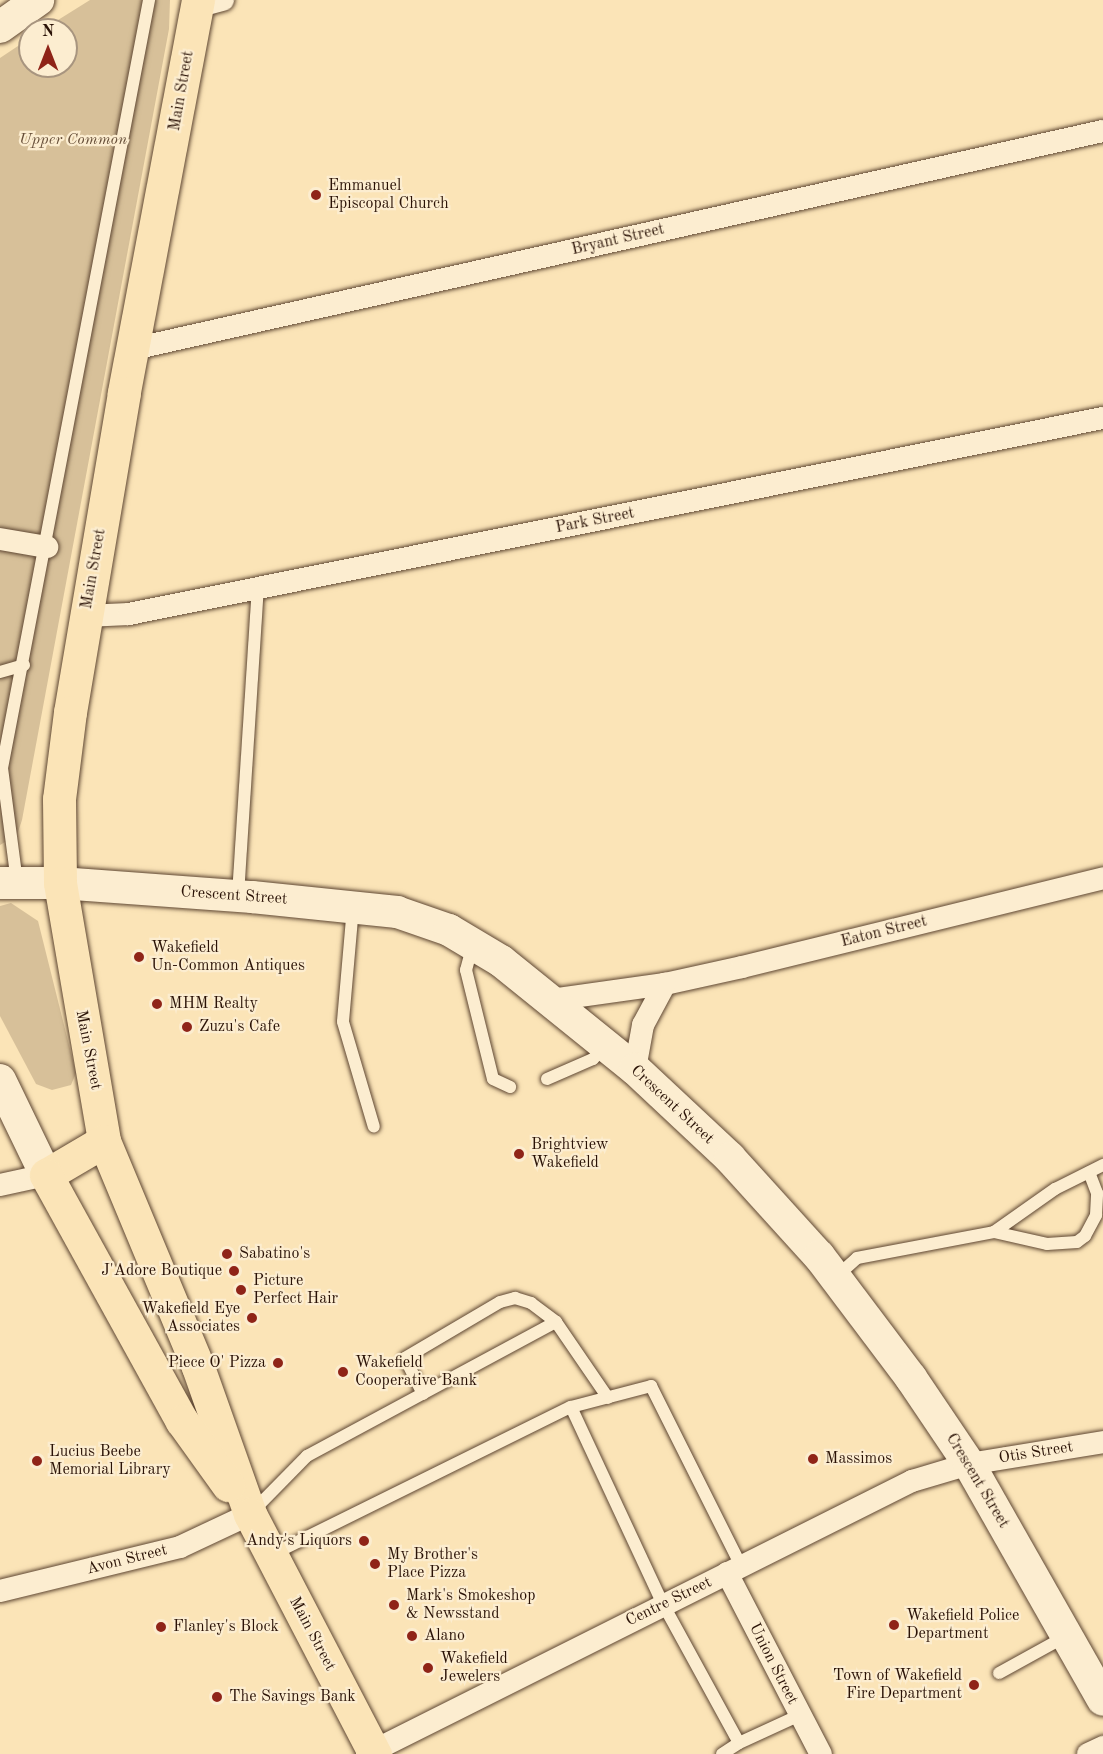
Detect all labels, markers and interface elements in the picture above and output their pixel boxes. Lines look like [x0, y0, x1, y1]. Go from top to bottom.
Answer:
north arrow [18, 18, 78, 78]
text: N [42, 24, 54, 40]
street label: Main Street [165, 49, 199, 133]
park label: Upper Common [19, 130, 127, 150]
place label: Emmanuel Episcopal Church [328, 176, 449, 214]
marker: Emmanuel Episcopal Church [309, 188, 323, 202]
street label: Bryant Street [570, 220, 666, 260]
street label: Park Street [554, 504, 636, 538]
street label: Main Street [77, 527, 111, 611]
street label: Crescent Street [180, 883, 288, 909]
street label: Eaton Street [839, 912, 929, 952]
place label: Wakefield Un-Common Antiques [151, 938, 305, 976]
marker: Wakefield Un-Common Antiques [132, 950, 146, 964]
place label: MHM Realty [169, 994, 258, 1014]
marker: MHM Realty [150, 997, 164, 1011]
street label: Main Street [71, 1008, 105, 1092]
place label: Zuzu's Cafe [199, 1017, 280, 1037]
marker: Zuzu's Cafe [180, 1020, 194, 1034]
street label: Crescent Street [626, 1061, 718, 1149]
place label: Brightview Wakefield [531, 1135, 608, 1173]
marker: Brightview Wakefield [512, 1147, 526, 1161]
place label: Sabatino's [239, 1244, 310, 1264]
marker: Sabatino's [220, 1247, 234, 1261]
place label: J'Adore Boutique [101, 1261, 222, 1281]
marker: J'Adore Boutique [227, 1264, 241, 1278]
place label: Picture Perfect Hair [253, 1271, 338, 1309]
marker: Picture Perfect Hair [234, 1283, 248, 1297]
place label: Wakefield Eye Associates [142, 1299, 240, 1337]
marker: Wakefield Eye Associates [245, 1311, 259, 1325]
place label: Piece O' Pizza [168, 1353, 266, 1373]
place label: Wakefield Cooperative Bank [355, 1353, 477, 1391]
marker: Piece O' Pizza [271, 1356, 285, 1370]
marker: Wakefield Cooperative Bank [336, 1365, 350, 1379]
street label: Crescent Street [941, 1430, 1013, 1532]
street label: Otis Street [997, 1438, 1075, 1468]
place label: Lucius Beebe Memorial Library [49, 1442, 171, 1480]
place label: Massimos [825, 1449, 892, 1469]
marker: Massimos [806, 1452, 820, 1466]
marker: Lucius Beebe Memorial Library [30, 1454, 44, 1468]
place label: Andy's Liquors [246, 1531, 352, 1551]
marker: Andy's Liquors [357, 1534, 371, 1548]
street label: Avon Street [85, 1541, 169, 1579]
place label: My Brother's Place Pizza [387, 1545, 478, 1583]
marker: My Brother's Place Pizza [368, 1557, 382, 1571]
street label: Centre Street [623, 1573, 715, 1631]
place label: Mark's Smokeshop & Newsstand [406, 1586, 536, 1624]
street label: Main Street [284, 1594, 340, 1674]
marker: Mark's Smokeshop & Newsstand [387, 1598, 401, 1612]
place label: Wakefield Police Department [906, 1606, 1019, 1644]
place label: Flanley's Block [173, 1617, 279, 1637]
marker: Wakefield Police Department [887, 1618, 901, 1632]
marker: Flanley's Block [154, 1620, 168, 1634]
street label: Union Street [744, 1620, 802, 1708]
place label: Alano [424, 1626, 465, 1646]
marker: Alano [405, 1629, 419, 1643]
place label: Wakefield Jewelers [440, 1649, 508, 1687]
marker: Wakefield Jewelers [421, 1661, 435, 1675]
place label: Town of Wakefield Fire Department [833, 1666, 962, 1704]
marker: Town of Wakefield Fire Department [967, 1678, 981, 1692]
place label: The Savings Bank [229, 1687, 356, 1707]
marker: The Savings Bank [210, 1690, 224, 1704]

